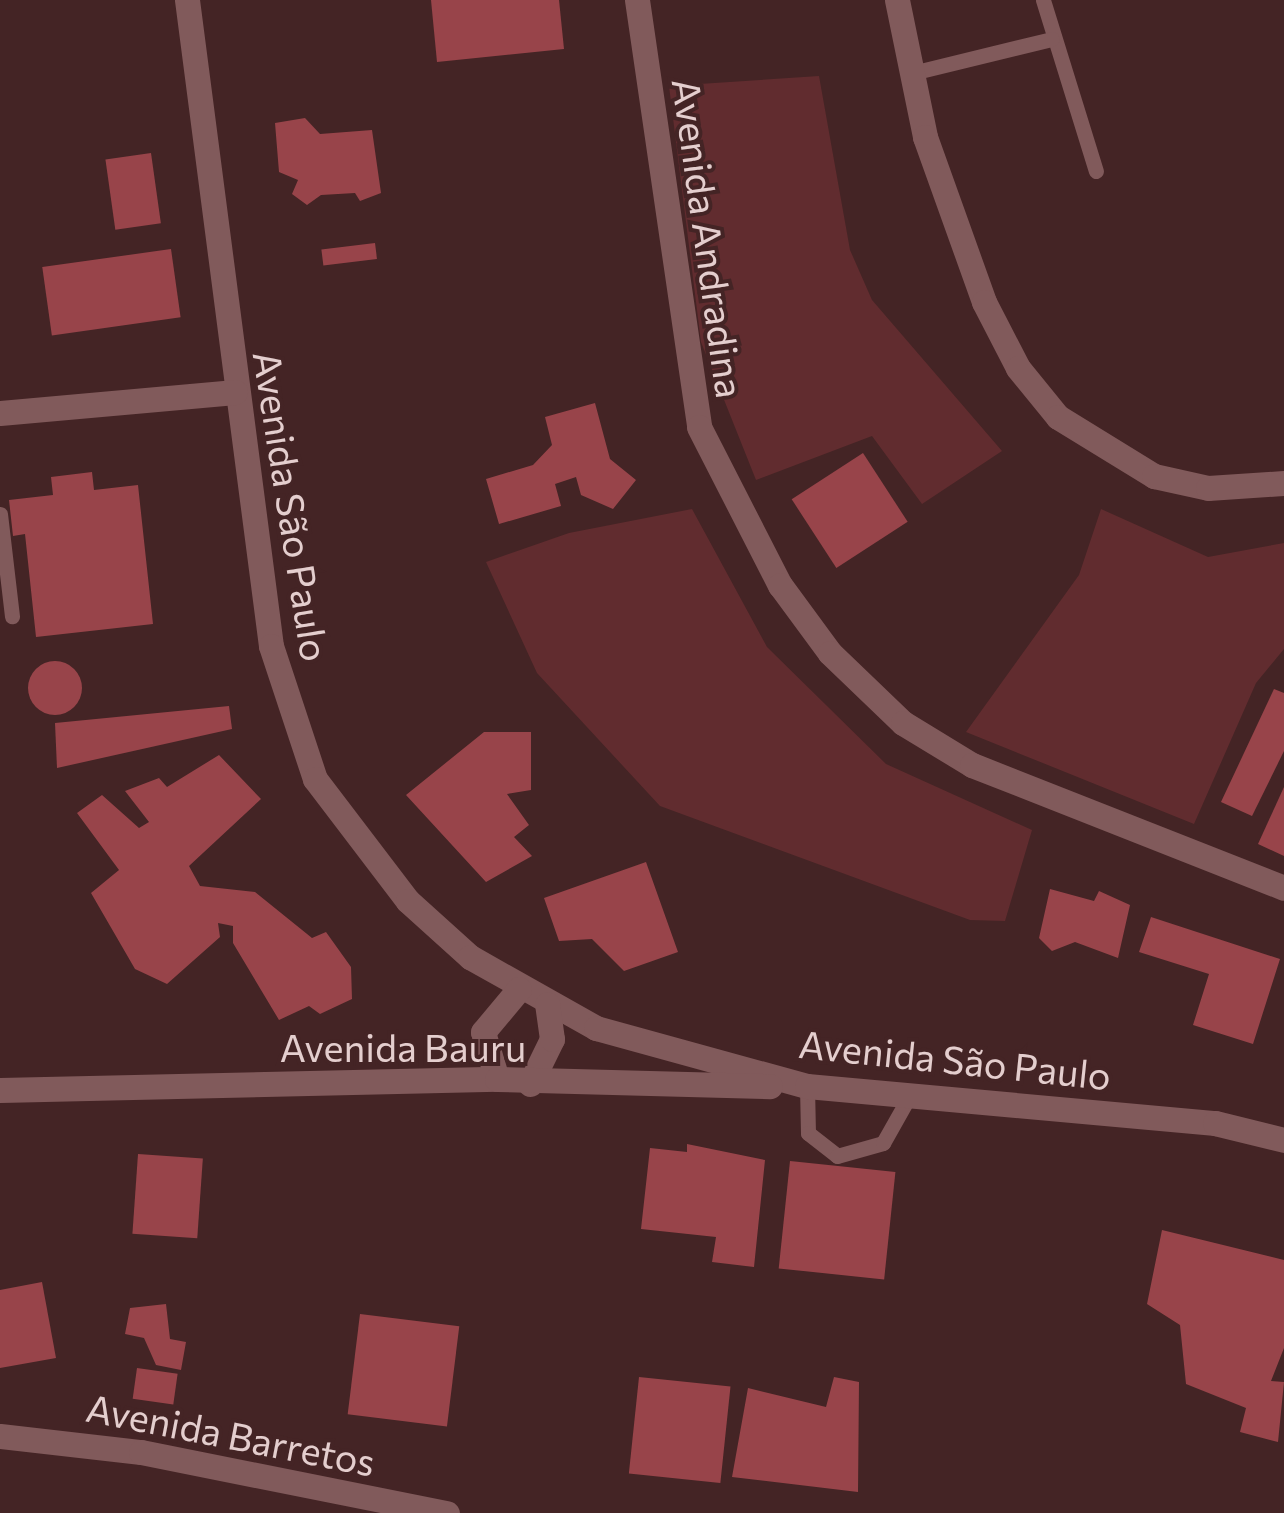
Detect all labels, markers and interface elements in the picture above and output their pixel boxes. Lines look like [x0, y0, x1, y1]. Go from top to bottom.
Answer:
street label: Avenida Andradina [664, 75, 754, 401]
street label: Avenida São Paulo [245, 348, 339, 664]
street label: Avenida São Paulo [797, 1020, 1113, 1098]
street label: Avenida Bauru [280, 1024, 526, 1070]
street label: Avenida Barretos [83, 1384, 379, 1484]

